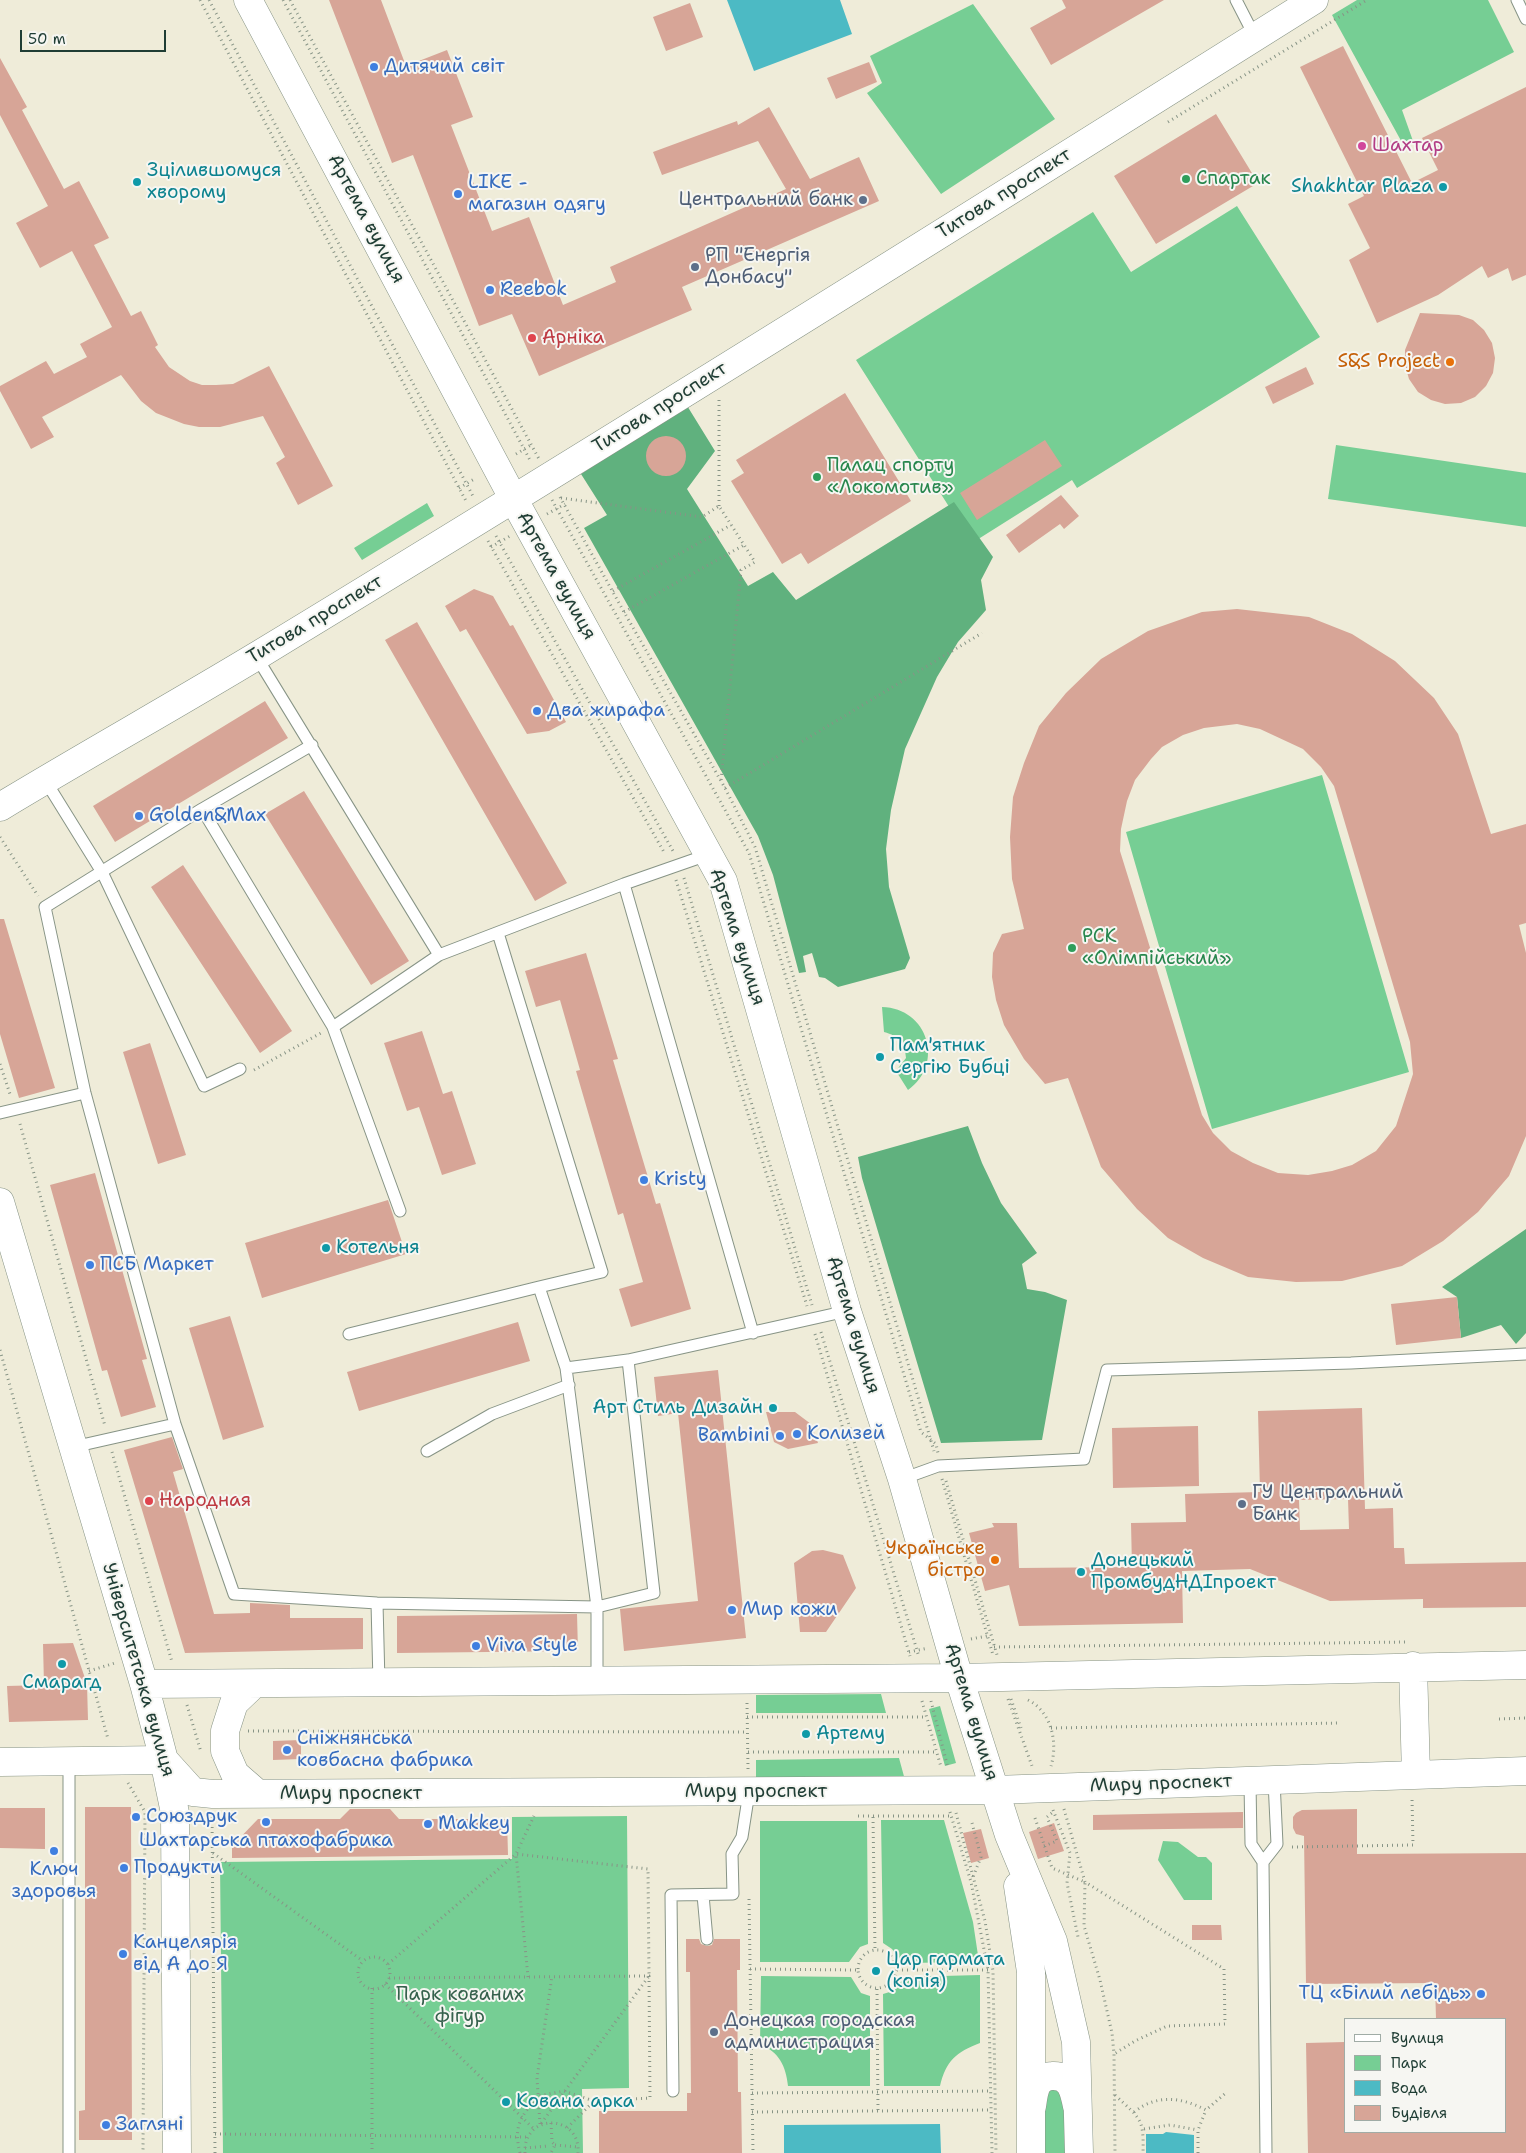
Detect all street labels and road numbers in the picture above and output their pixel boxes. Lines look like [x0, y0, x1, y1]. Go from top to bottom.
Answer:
street label: Титова проспект [933, 143, 1075, 245]
street label: Артема вулиця [322, 151, 410, 287]
street label: Титова проспект [589, 357, 731, 459]
street label: Артема вулиця [511, 508, 601, 644]
street label: Титова проспект [243, 571, 387, 669]
street label: Артема вулиця [704, 866, 770, 1008]
street label: Артема вулиця [821, 1253, 885, 1397]
street label: Університетська вулиця [97, 1561, 179, 1779]
street label: Артема вулиця [939, 1640, 1003, 1784]
street label: Миру проспект [1089, 1770, 1233, 1798]
street label: Миру проспект [685, 1781, 827, 1803]
street label: Миру проспект [280, 1783, 422, 1805]

